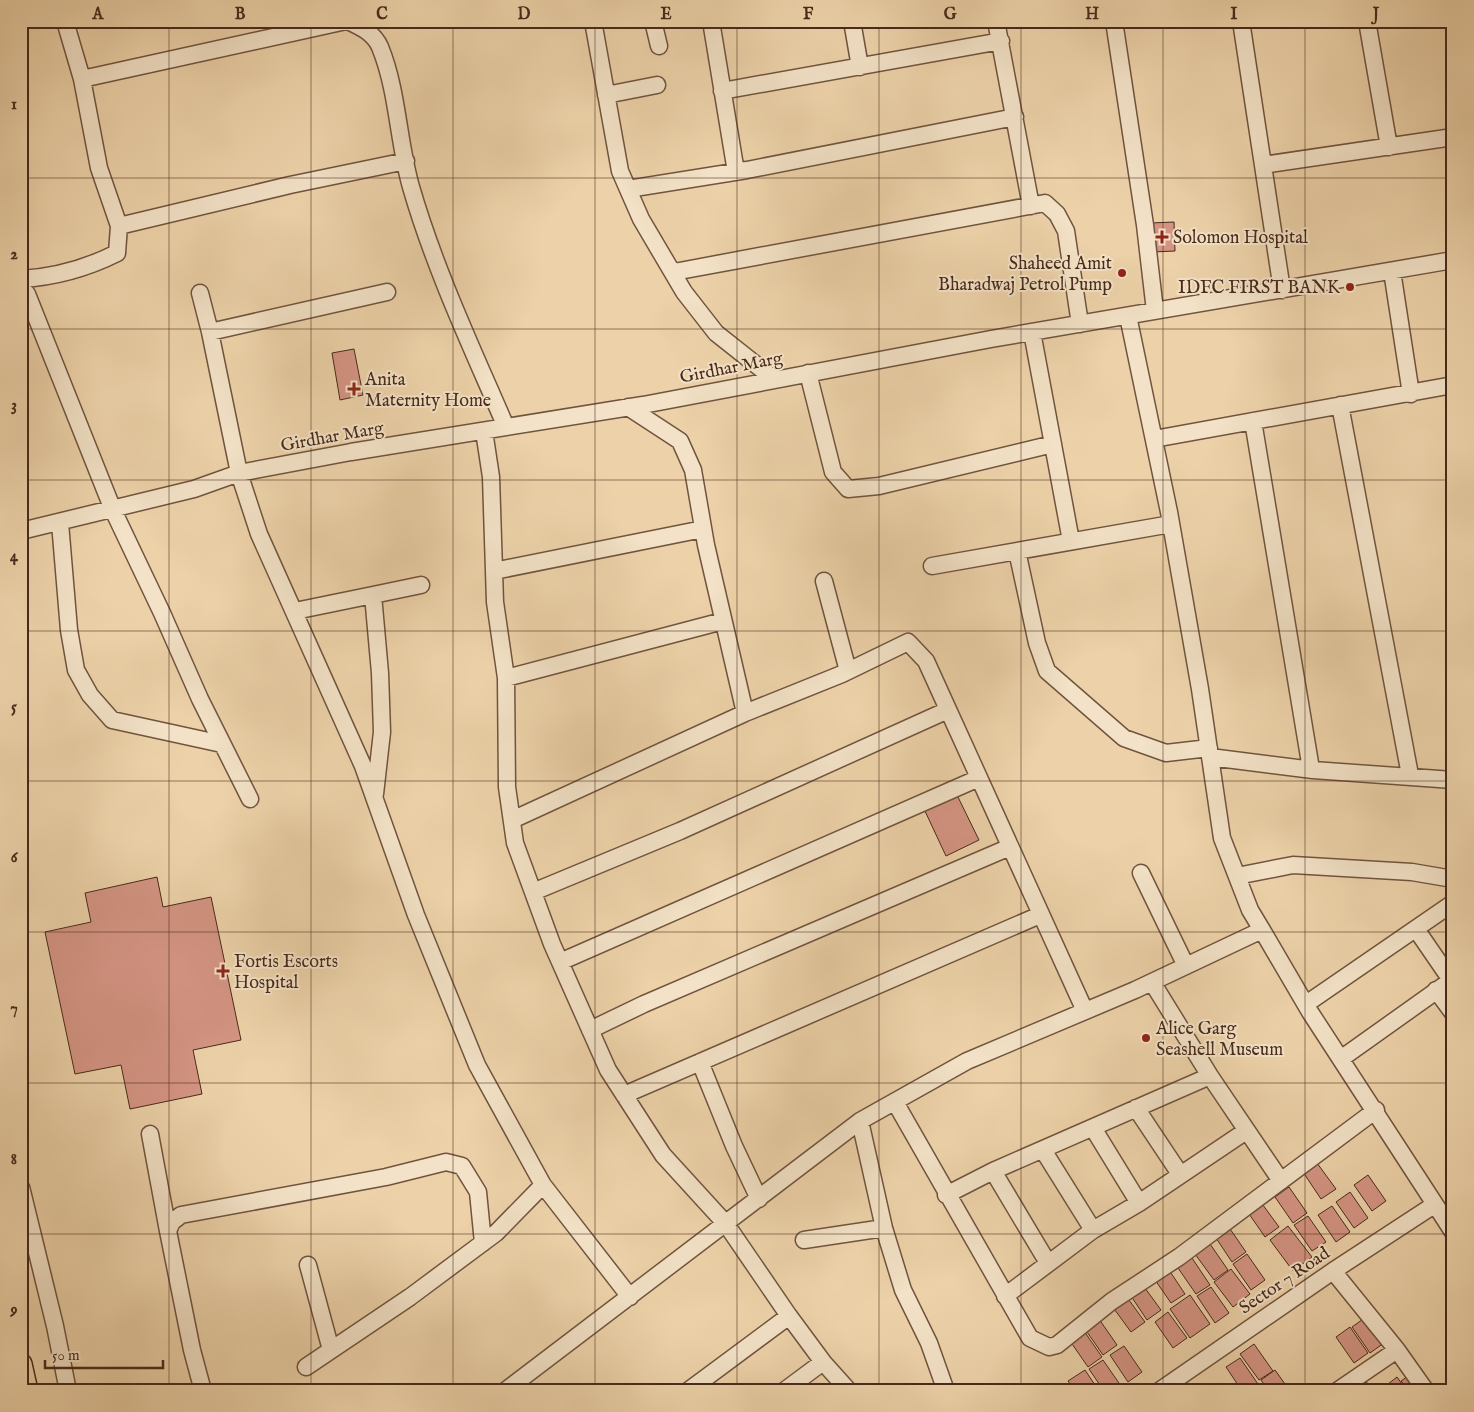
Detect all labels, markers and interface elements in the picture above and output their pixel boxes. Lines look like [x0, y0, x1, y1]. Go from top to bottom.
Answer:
text: A [92, 5, 105, 25]
text: B [235, 5, 246, 25]
text: C [376, 5, 388, 25]
text: D [518, 5, 531, 25]
text: E [660, 5, 672, 25]
text: F [803, 5, 814, 25]
text: G [944, 5, 957, 25]
text: H [1085, 5, 1099, 25]
text: I [1231, 5, 1238, 25]
text: J [1371, 5, 1380, 25]
text: 1 [11, 95, 17, 115]
place label: Solomon Hospital [1173, 227, 1308, 250]
marker: Solomon Hospital [1155, 230, 1169, 244]
text: 2 [10, 245, 18, 265]
place label: Shaheed Amit Bharadwaj Petrol Pump [938, 253, 1112, 297]
marker: Shaheed Amit Bharadwaj Petrol Pump [1116, 267, 1128, 279]
place label: IDFC FIRST BANK [1178, 277, 1341, 300]
marker: IDFC FIRST BANK [1344, 281, 1356, 293]
street label: Girdhar Marg [678, 347, 785, 390]
place label: Anita Maternity Home [364, 369, 491, 413]
marker: Anita Maternity Home [347, 382, 361, 396]
text: 3 [11, 396, 17, 416]
street label: Girdhar Marg [279, 417, 386, 458]
text: 4 [10, 547, 19, 567]
text: 5 [11, 698, 17, 718]
text: 6 [11, 848, 19, 868]
place label: Fortis Escorts Hospital [234, 951, 338, 995]
marker: Fortis Escorts Hospital [216, 964, 230, 978]
text: 7 [10, 999, 18, 1019]
place label: Alice Garg Seashell Museum [1155, 1018, 1283, 1062]
marker: Alice Garg Seashell Museum [1140, 1032, 1152, 1044]
text: 8 [11, 1150, 17, 1170]
street label: Sector 7 Road [1235, 1242, 1335, 1320]
text: 9 [10, 1301, 18, 1321]
scale bar [45, 1337, 162, 1369]
text: 50 m [52, 1346, 80, 1365]

